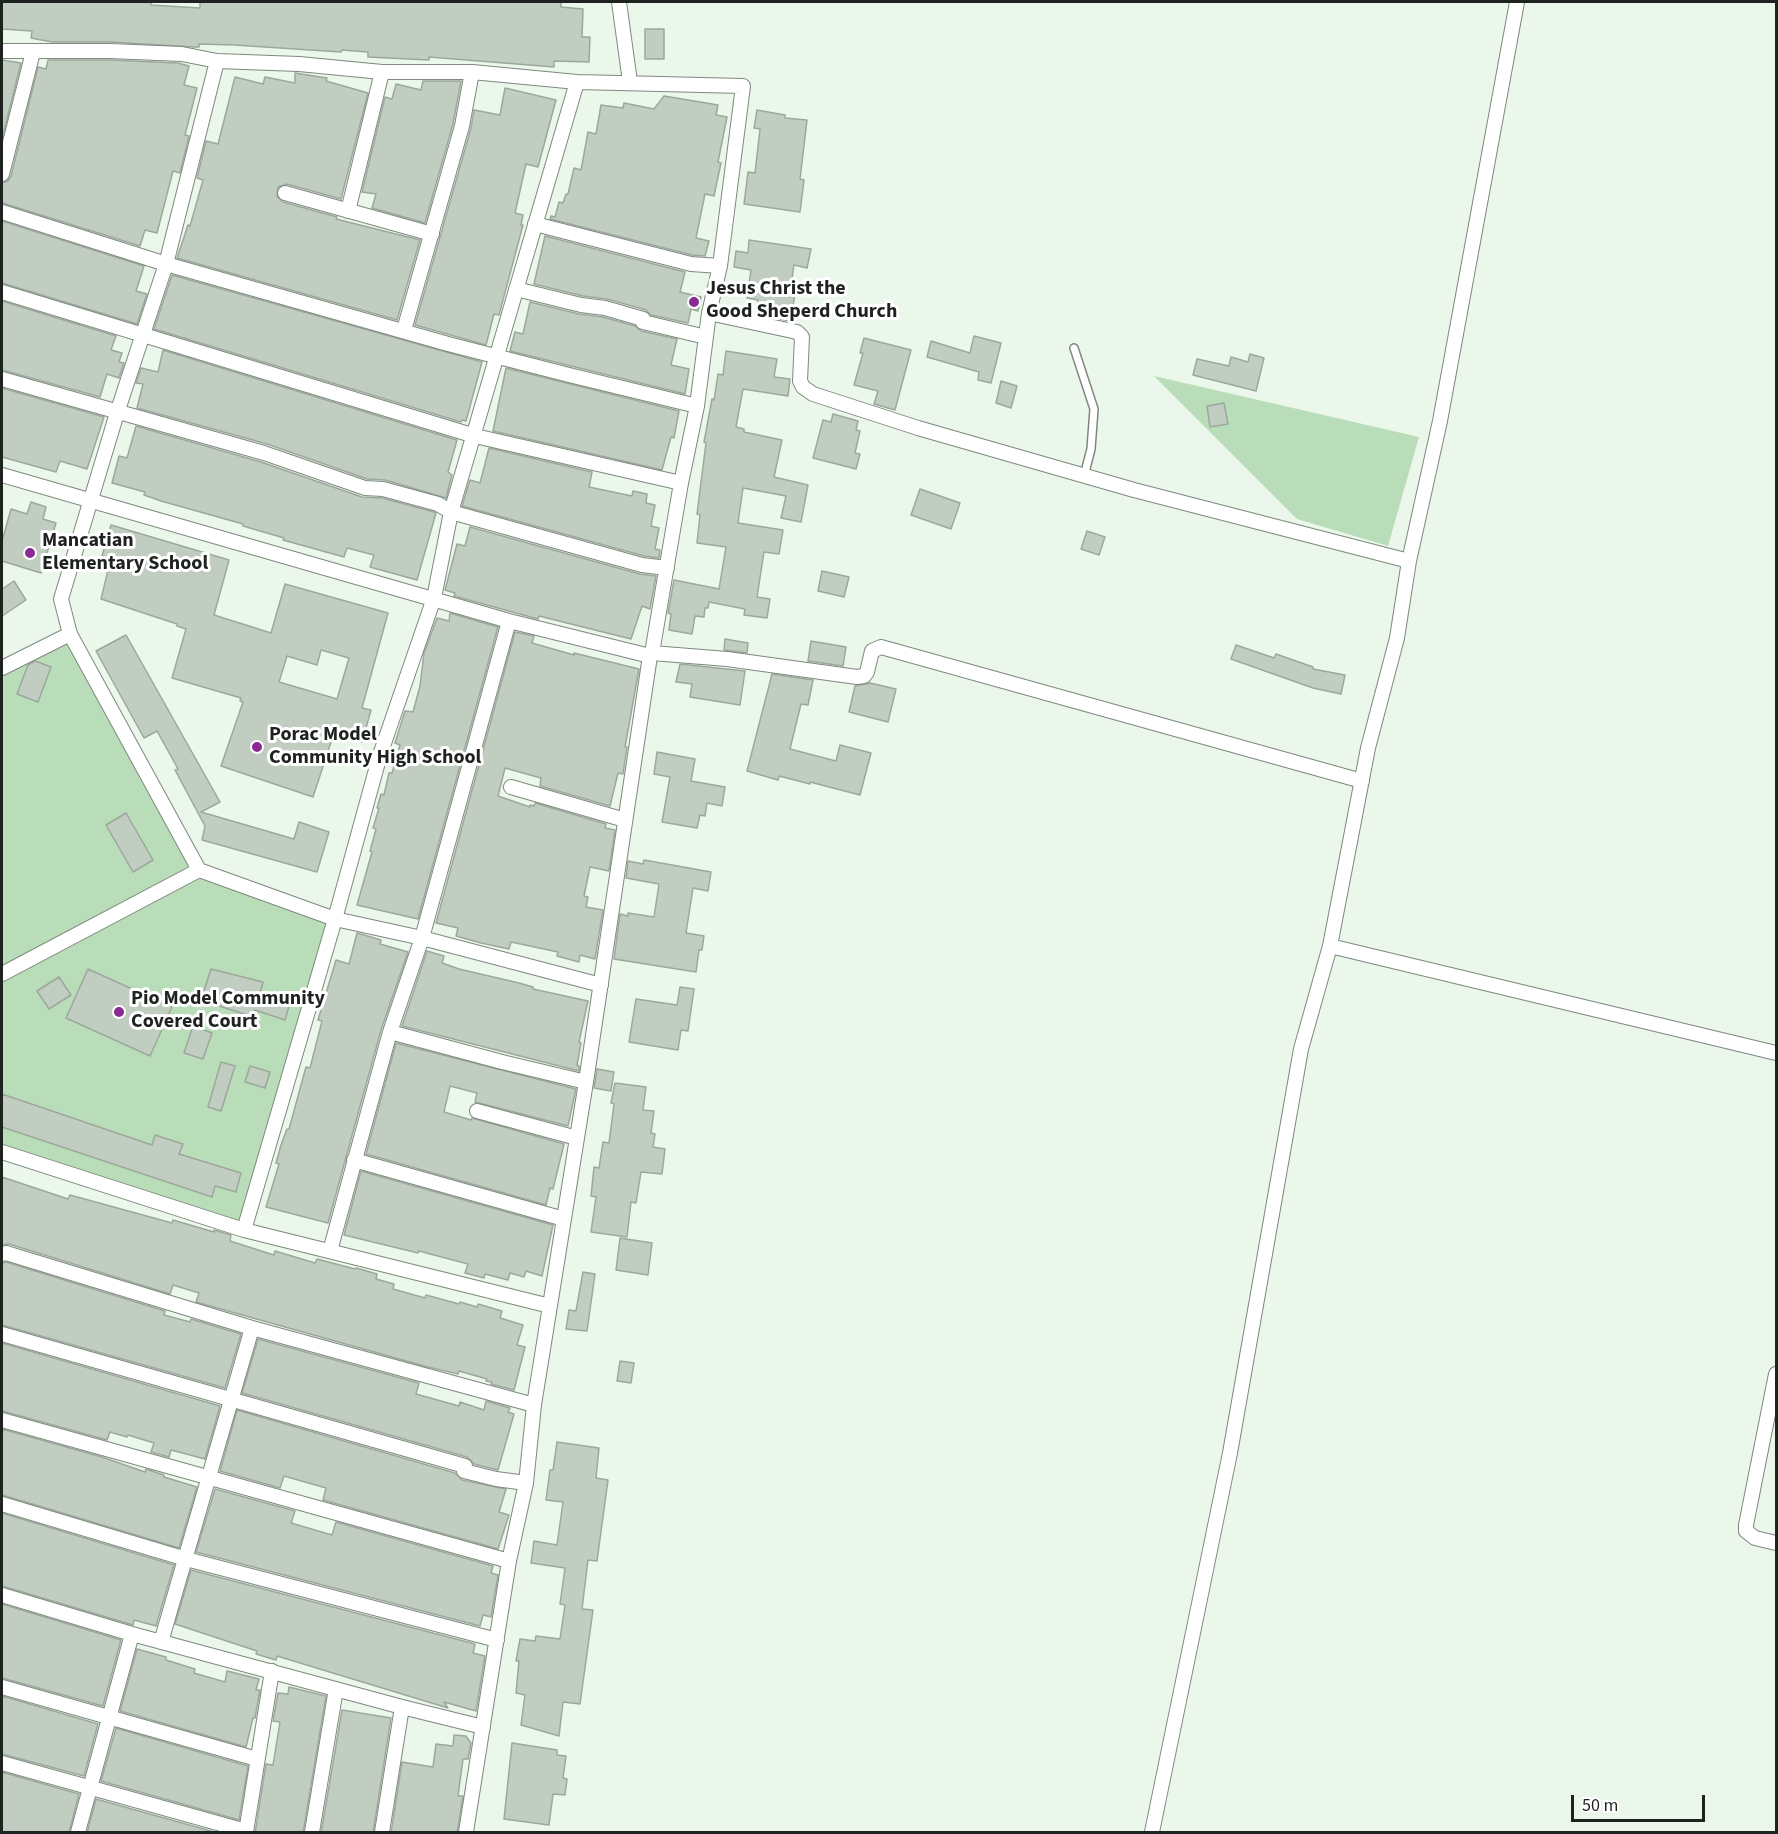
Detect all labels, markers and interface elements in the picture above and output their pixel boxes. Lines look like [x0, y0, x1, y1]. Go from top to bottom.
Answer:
place label: Jesus Christ the Good Sheperd Church [706, 278, 897, 325]
marker: Jesus Christ the Good Sheperd Church [687, 295, 701, 309]
place label: Mancatian Elementary School [42, 530, 208, 577]
marker: Mancatian Elementary School [23, 546, 37, 560]
place label: Porac Model Community High School [269, 724, 481, 771]
marker: Porac Model Community High School [250, 740, 264, 754]
place label: Pio Model Community Covered Court [131, 988, 325, 1035]
marker: Pio Model Community Covered Court [112, 1005, 126, 1019]
scale bar [1574, 1783, 1708, 1821]
text: 50 m [1582, 1793, 1618, 1818]

